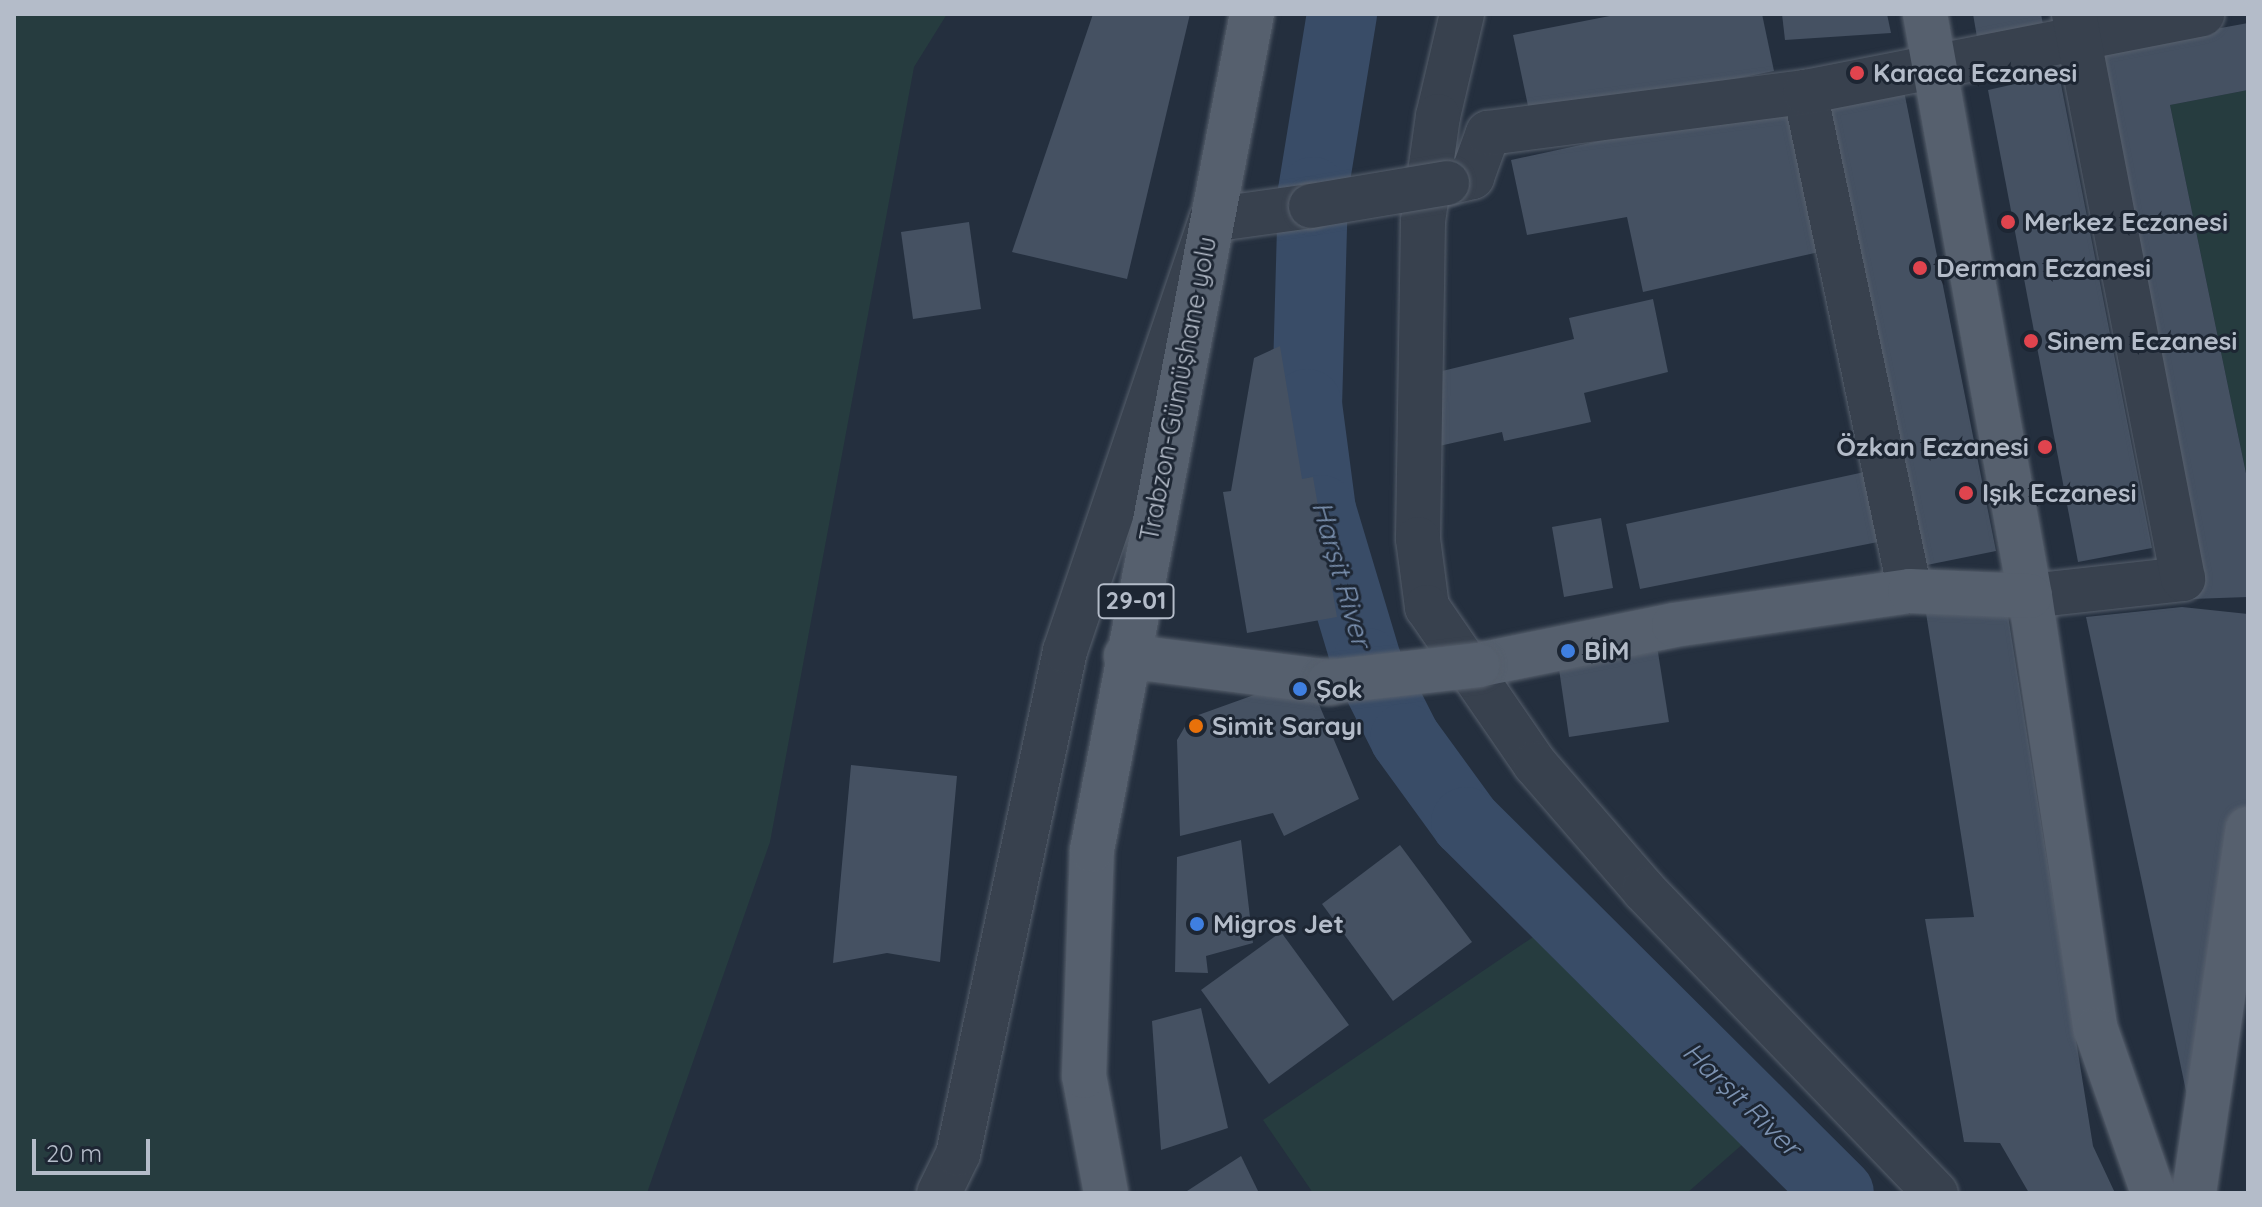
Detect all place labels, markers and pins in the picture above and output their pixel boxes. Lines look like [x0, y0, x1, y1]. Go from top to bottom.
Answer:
place label: Karaca Eczanesi [1873, 57, 2077, 89]
marker: Karaca Eczanesi [1848, 64, 1866, 82]
place label: Merkez Eczanesi [2024, 206, 2228, 238]
marker: Merkez Eczanesi [1999, 213, 2017, 231]
place label: Derman Eczanesi [1936, 252, 2151, 284]
marker: Derman Eczanesi [1911, 259, 1929, 277]
place label: Sinem Eczanesi [2047, 325, 2237, 357]
marker: Sinem Eczanesi [2022, 332, 2040, 350]
place label: Özkan Eczanesi [1836, 431, 2029, 463]
marker: Özkan Eczanesi [2036, 438, 2054, 456]
place label: Işık Eczanesi [1982, 477, 2137, 509]
marker: Işık Eczanesi [1957, 484, 1975, 502]
place label: BİM [1584, 635, 1629, 667]
marker: BİM [1559, 642, 1577, 660]
place label: Şok [1316, 673, 1363, 705]
marker: Şok [1291, 680, 1309, 698]
place label: Simit Sarayı [1212, 710, 1362, 742]
marker: Simit Sarayı [1187, 717, 1205, 735]
place label: Migros Jet [1213, 908, 1344, 940]
marker: Migros Jet [1188, 915, 1206, 933]

